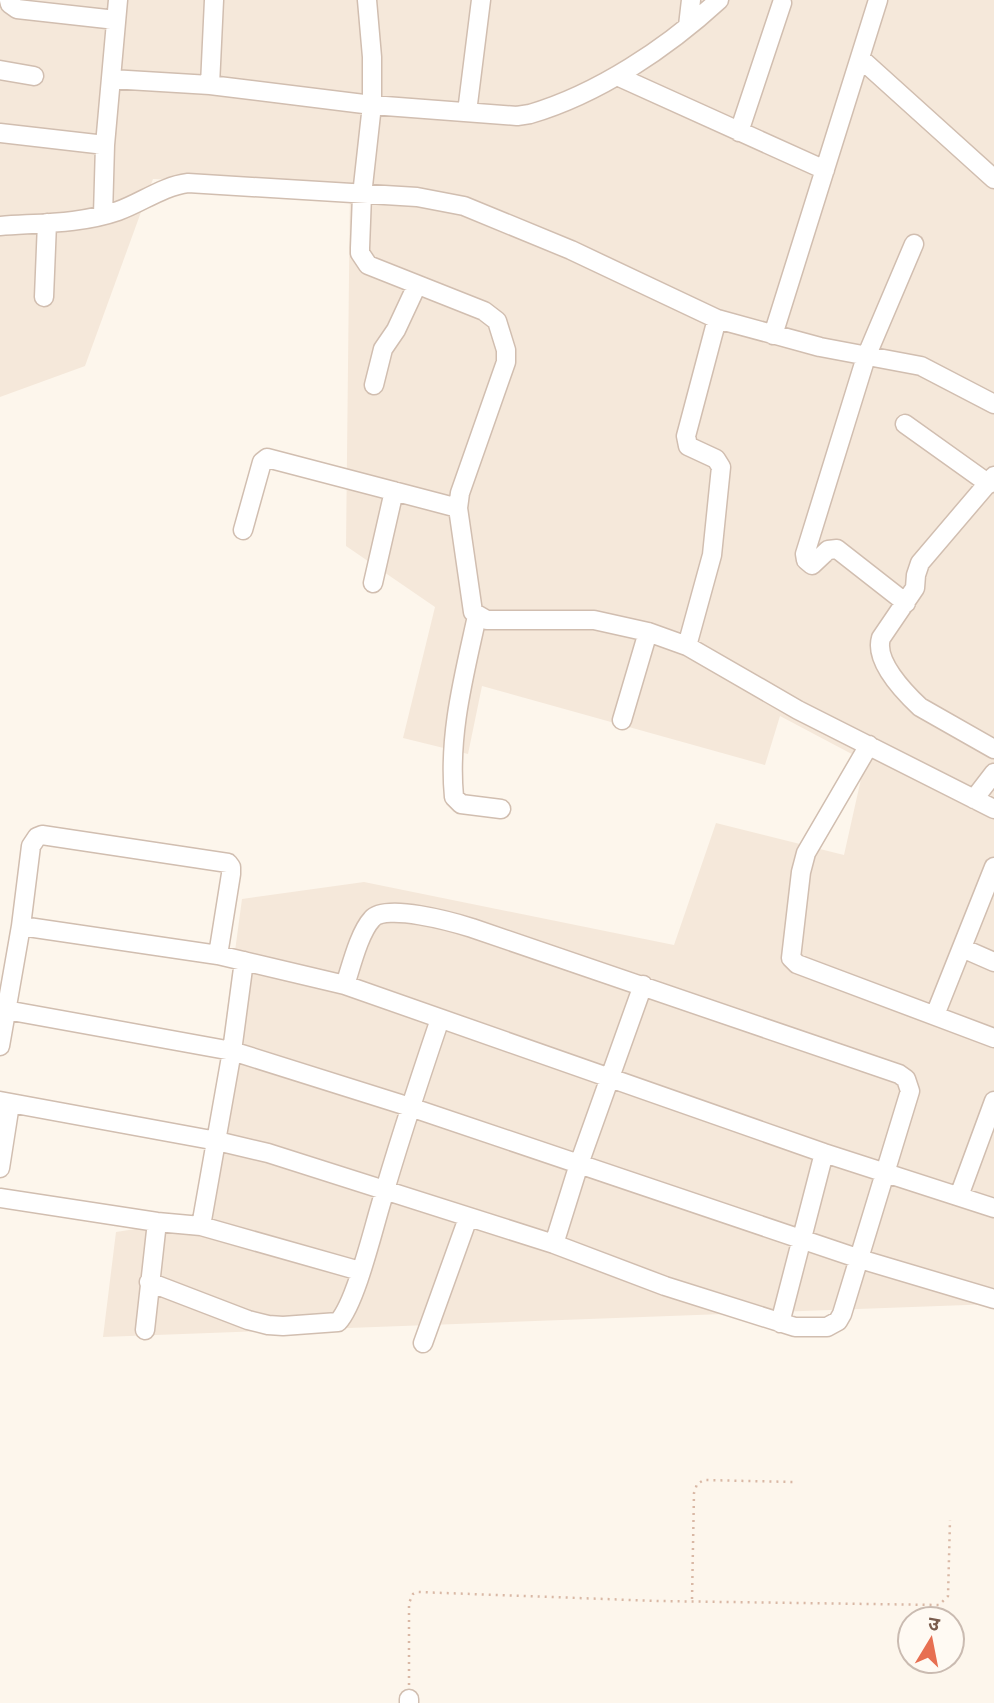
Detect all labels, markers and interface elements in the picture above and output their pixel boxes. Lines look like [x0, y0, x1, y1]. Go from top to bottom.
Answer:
north arrow [896, 1605, 966, 1675]
text: उ [927, 1612, 942, 1635]

